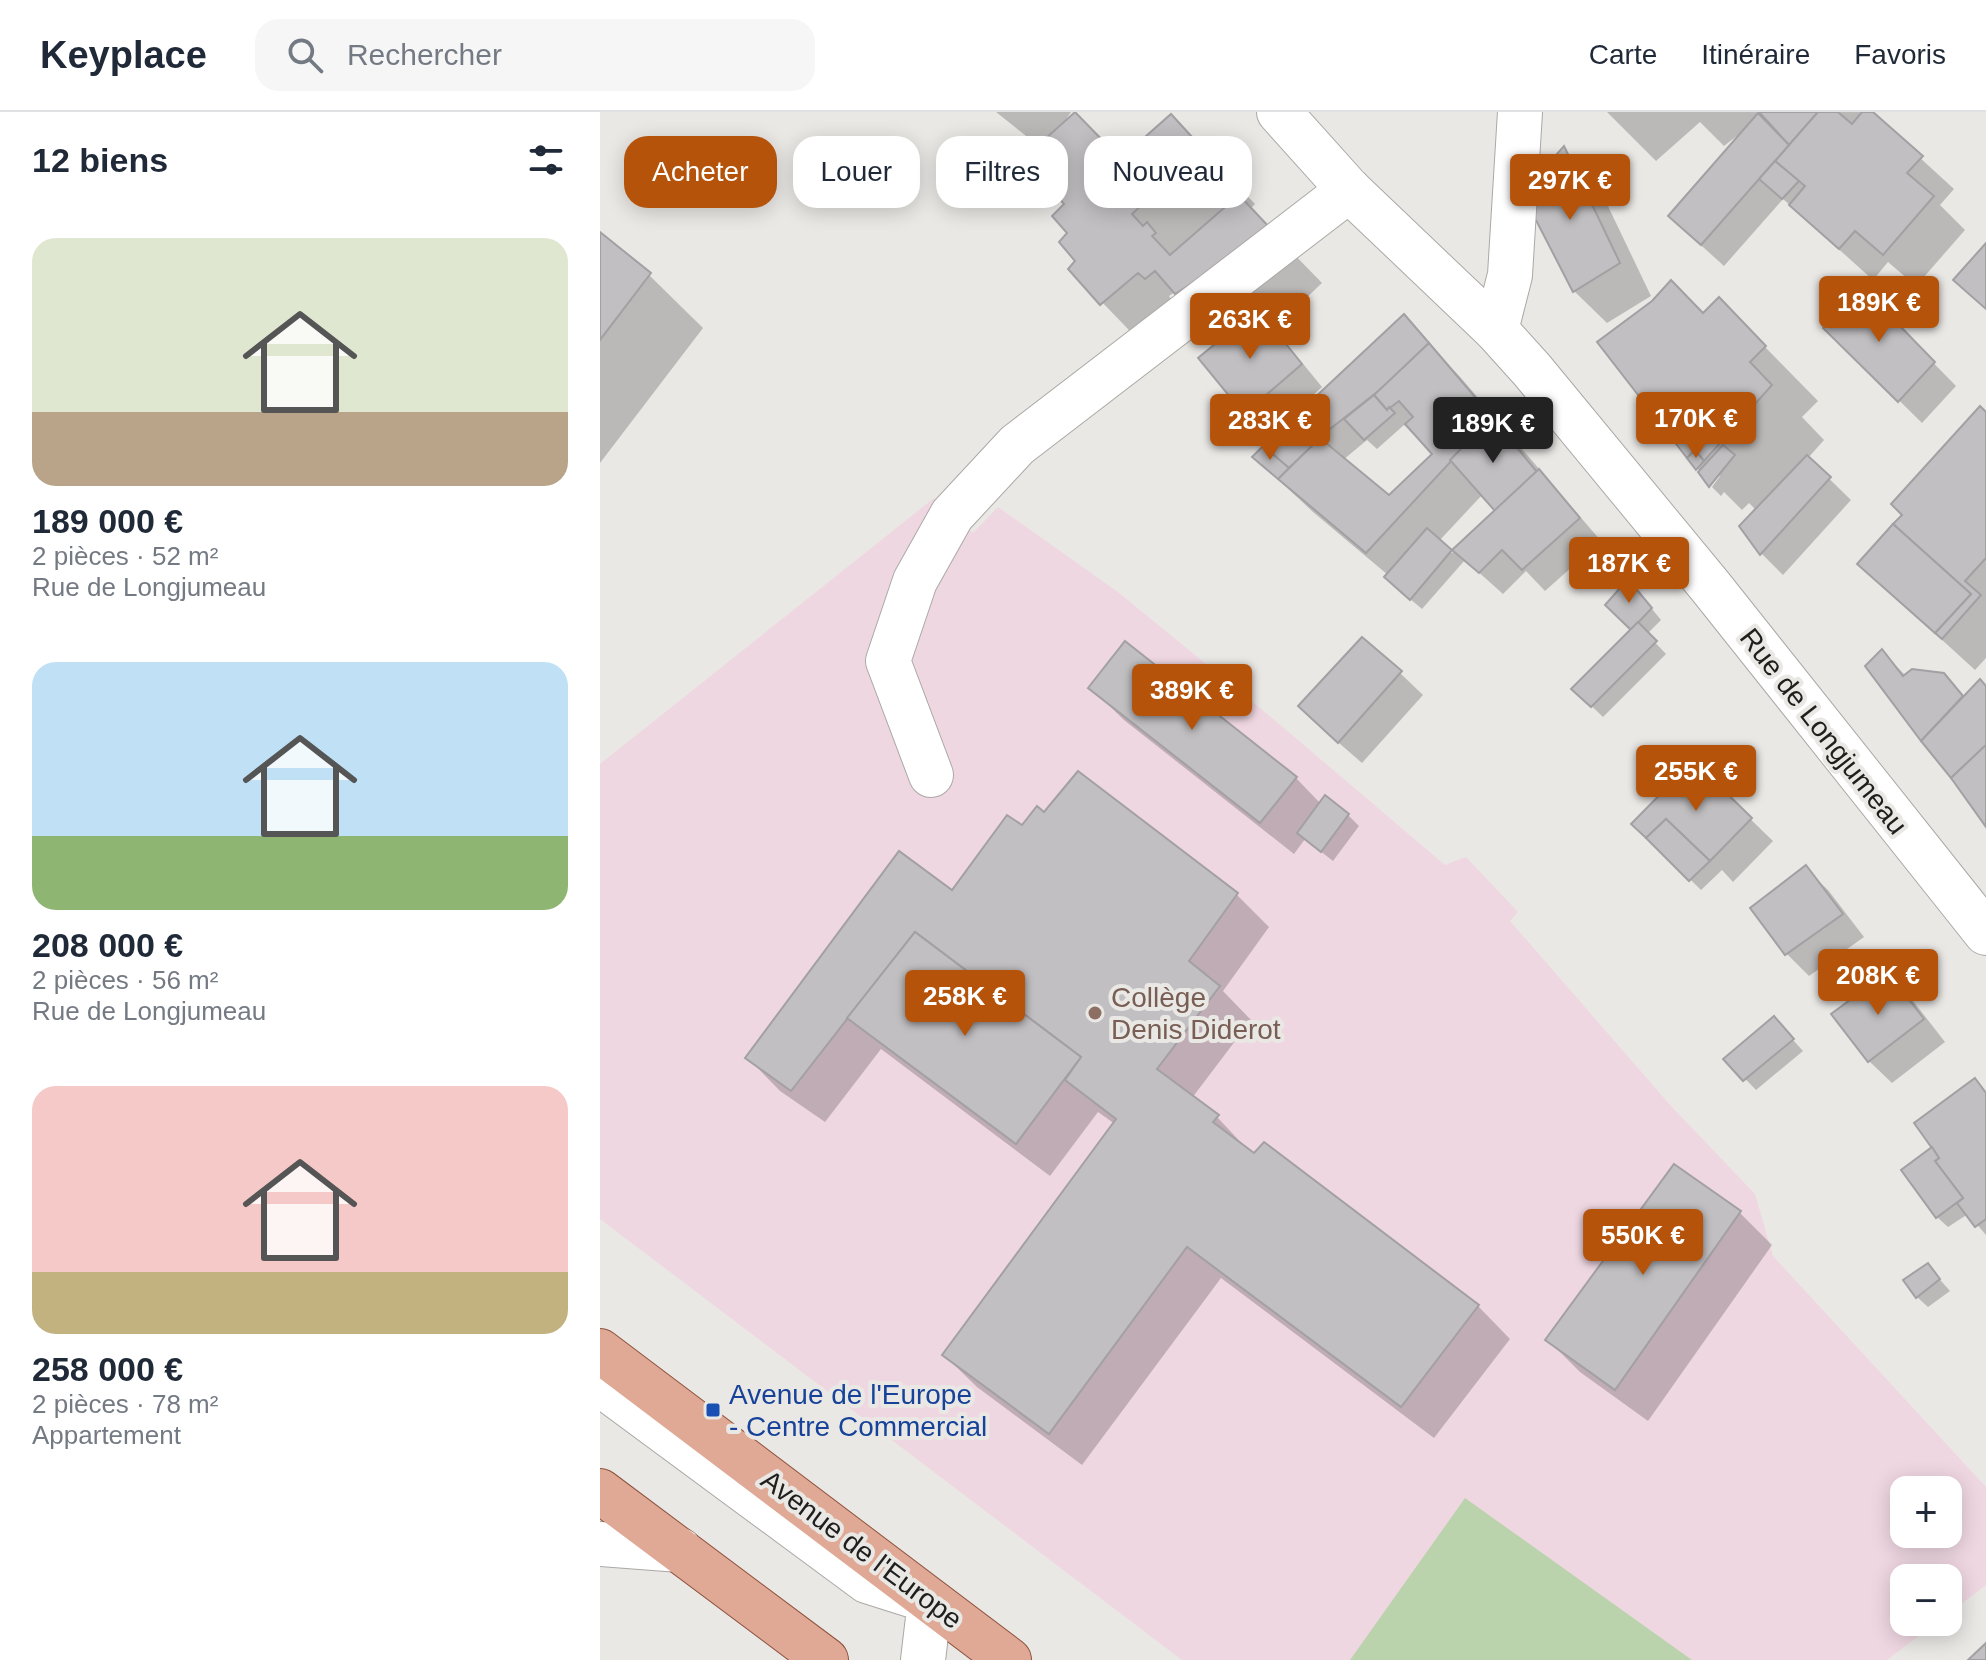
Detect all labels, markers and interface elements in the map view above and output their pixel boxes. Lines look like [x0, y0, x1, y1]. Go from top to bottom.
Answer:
search box [255, 19, 815, 91]
icon: search [283, 33, 327, 77]
text: Keyplace [40, 34, 207, 76]
text: Rechercher [347, 38, 502, 71]
text: Carte [1589, 39, 1657, 70]
text: Itinéraire [1701, 39, 1810, 70]
text: Favoris [1854, 39, 1946, 70]
chip: Acheter [624, 136, 777, 208]
chip: Louer [793, 136, 920, 208]
chip: Filtres [936, 136, 1068, 208]
chip: Nouveau [1084, 136, 1252, 208]
icon: filters [524, 138, 568, 182]
text: 12 biens [32, 141, 168, 179]
pin: 297K € [1505, 154, 1635, 222]
text: 297K € [1528, 165, 1612, 195]
pin: 189K € [1814, 276, 1944, 344]
text: 189K € [1837, 287, 1921, 317]
icon: home [228, 290, 372, 434]
pin: 263K € [1185, 293, 1315, 361]
text: 263K € [1208, 304, 1292, 334]
pin: 170K € [1631, 392, 1761, 460]
pin: 283K € [1205, 394, 1335, 462]
pin: 189K € [1428, 397, 1558, 465]
text: 170K € [1654, 403, 1738, 433]
text: 283K € [1228, 405, 1312, 435]
text: 189K € [1451, 408, 1535, 438]
text: 189 000 € [32, 502, 183, 540]
pin: 187K € [1564, 537, 1694, 605]
text: 2 pièces · 52 m² [32, 541, 218, 571]
text: 187K € [1587, 548, 1671, 578]
text: Rue de Longjumeau [32, 572, 266, 602]
street label: Rue de Longjumeau [1734, 622, 1913, 840]
pin: 389K € [1127, 664, 1257, 732]
text: 389K € [1150, 675, 1234, 705]
icon: home [228, 714, 372, 858]
pin: 255K € [1631, 745, 1761, 813]
text: 255K € [1654, 756, 1738, 786]
text: 208 000 € [32, 926, 183, 964]
pin: 208K € [1813, 949, 1943, 1017]
text: 208K € [1836, 960, 1920, 990]
text: 2 pièces · 56 m² [32, 965, 218, 995]
pin: 258K € [900, 970, 1030, 1038]
text: 258K € [923, 981, 1007, 1011]
place label: Collège Denis Diderot [1111, 982, 1281, 1045]
text: Rue de Longjumeau [32, 996, 266, 1026]
marker: Collège Denis Diderot [1086, 1004, 1104, 1022]
icon: home [228, 1138, 372, 1282]
pin: 550K € [1578, 1209, 1708, 1277]
text: 550K € [1601, 1220, 1685, 1250]
text: 258 000 € [32, 1350, 183, 1388]
place label: Avenue de l'Europe - Centre Commercial [729, 1379, 987, 1442]
text: 2 pièces · 78 m² [32, 1389, 218, 1419]
marker: Avenue de l'Europe - Centre Commercial [704, 1401, 722, 1419]
text: Appartement [32, 1420, 181, 1450]
street label: Avenue de l'Europe [755, 1464, 968, 1635]
map controls [1890, 1476, 1962, 1636]
button: + [1890, 1476, 1962, 1548]
button: − [1890, 1564, 1962, 1636]

